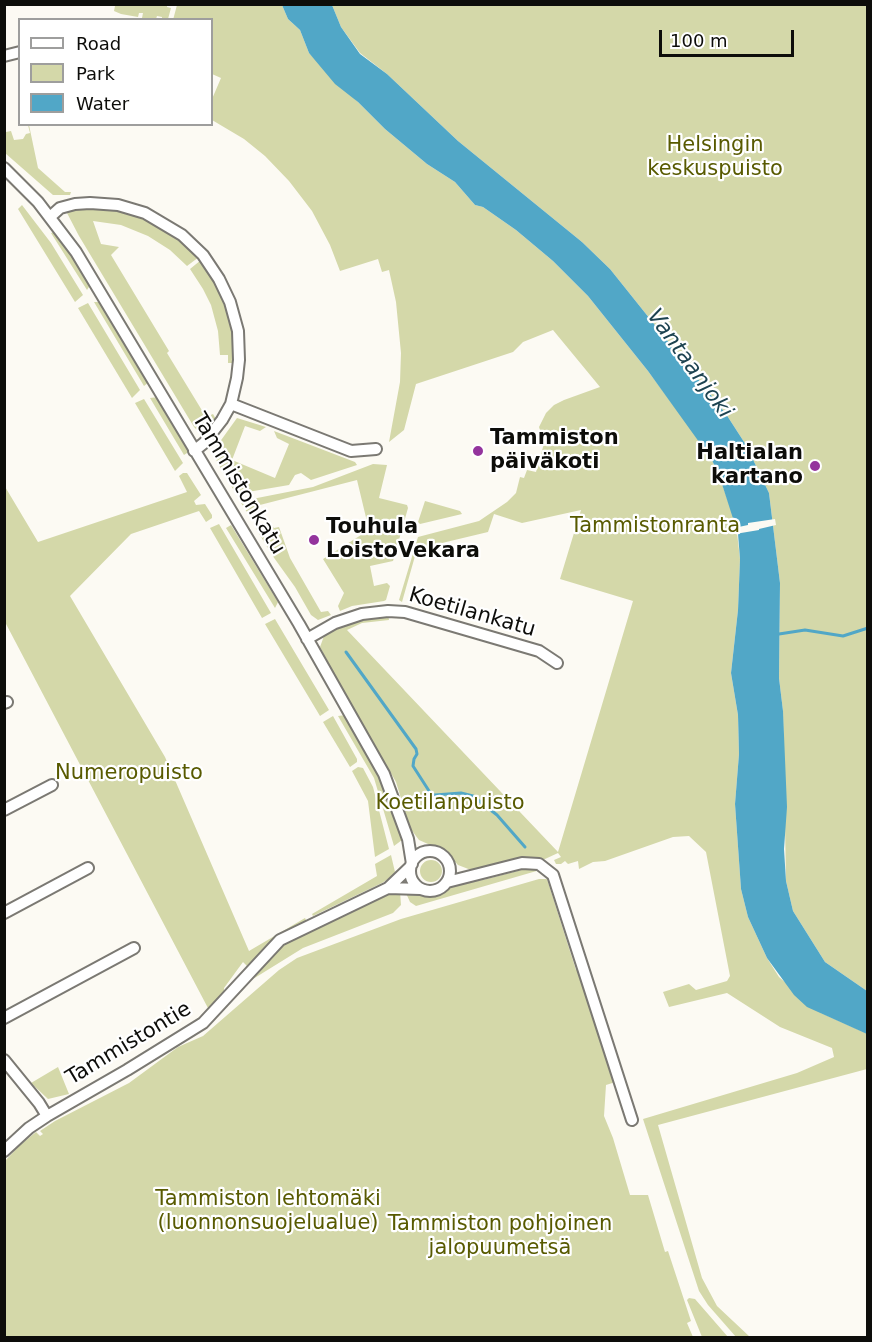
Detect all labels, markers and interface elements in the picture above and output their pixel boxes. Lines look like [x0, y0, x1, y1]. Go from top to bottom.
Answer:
legend [18, 18, 213, 126]
scale bar [662, 18, 797, 56]
text: 100 m [670, 30, 728, 51]
text: Road [76, 33, 121, 54]
text: Park [76, 63, 115, 84]
text: Water [76, 93, 129, 114]
park label: Helsingin keskuspuisto [647, 133, 783, 183]
water label: Vantaanjoki [640, 304, 738, 424]
street label: Tammistonkatu [186, 409, 290, 559]
place label: Tammiston päiväkoti [490, 426, 619, 476]
place label: Haltialan kartano [696, 441, 803, 491]
marker: Tammiston päiväkoti [471, 444, 485, 458]
marker: Haltialan kartano [808, 459, 822, 473]
park label: Tammistonranta [570, 514, 740, 540]
place label: Touhula LoistoVekara [326, 515, 480, 565]
marker: Touhula LoistoVekara [307, 533, 321, 547]
street label: Koetilankatu [406, 583, 538, 643]
park label: Numeropuisto [55, 761, 203, 787]
park label: Koetilanpuisto [375, 791, 525, 817]
street label: Tammistontie [62, 997, 196, 1091]
park label: Tammiston lehtomäki (luonnonsuojelualue) [155, 1187, 381, 1237]
park label: Tammiston pohjoinen jalopuumetsä [388, 1212, 612, 1262]

